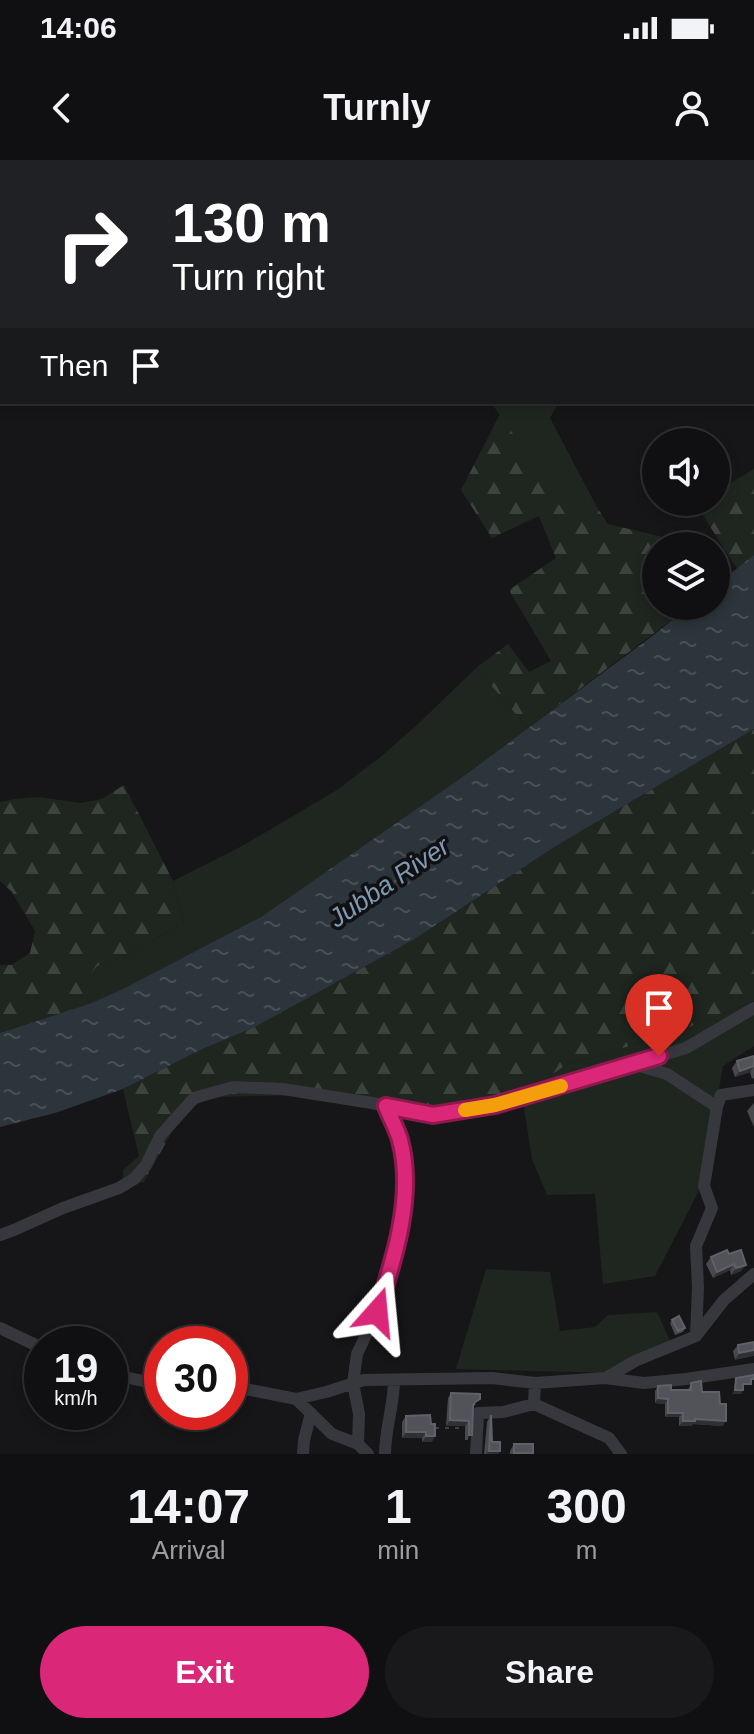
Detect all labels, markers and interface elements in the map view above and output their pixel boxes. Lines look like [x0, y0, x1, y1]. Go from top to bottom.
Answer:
text: 14:06 [40, 11, 117, 44]
icon: back [40, 86, 84, 130]
icon: person [670, 86, 714, 130]
text: Turnly [323, 87, 431, 128]
text: 130 m [172, 191, 331, 254]
icon: right [40, 192, 144, 296]
text: Turn right [172, 257, 325, 298]
icon: arrive [124, 344, 168, 388]
text: Then [40, 349, 108, 382]
map controls [642, 428, 730, 620]
button: sound [642, 428, 730, 516]
button: layers [642, 532, 730, 620]
water label: Jubba River [322, 830, 456, 934]
pin [625, 974, 693, 1056]
icon: arrive [637, 986, 681, 1030]
position arrow [335, 1270, 419, 1354]
speed limit sign: 30 [144, 1326, 248, 1430]
text: 19 [54, 1346, 98, 1390]
text: km/h [54, 1387, 98, 1409]
text: 14:07 [127, 1480, 250, 1533]
text: 1 [385, 1480, 412, 1533]
text: 300 [547, 1480, 627, 1533]
text: Arrival [152, 1535, 226, 1565]
text: min [377, 1535, 419, 1565]
text: m [576, 1535, 597, 1565]
button: Exit [40, 1626, 369, 1718]
button: Share [385, 1626, 714, 1718]

